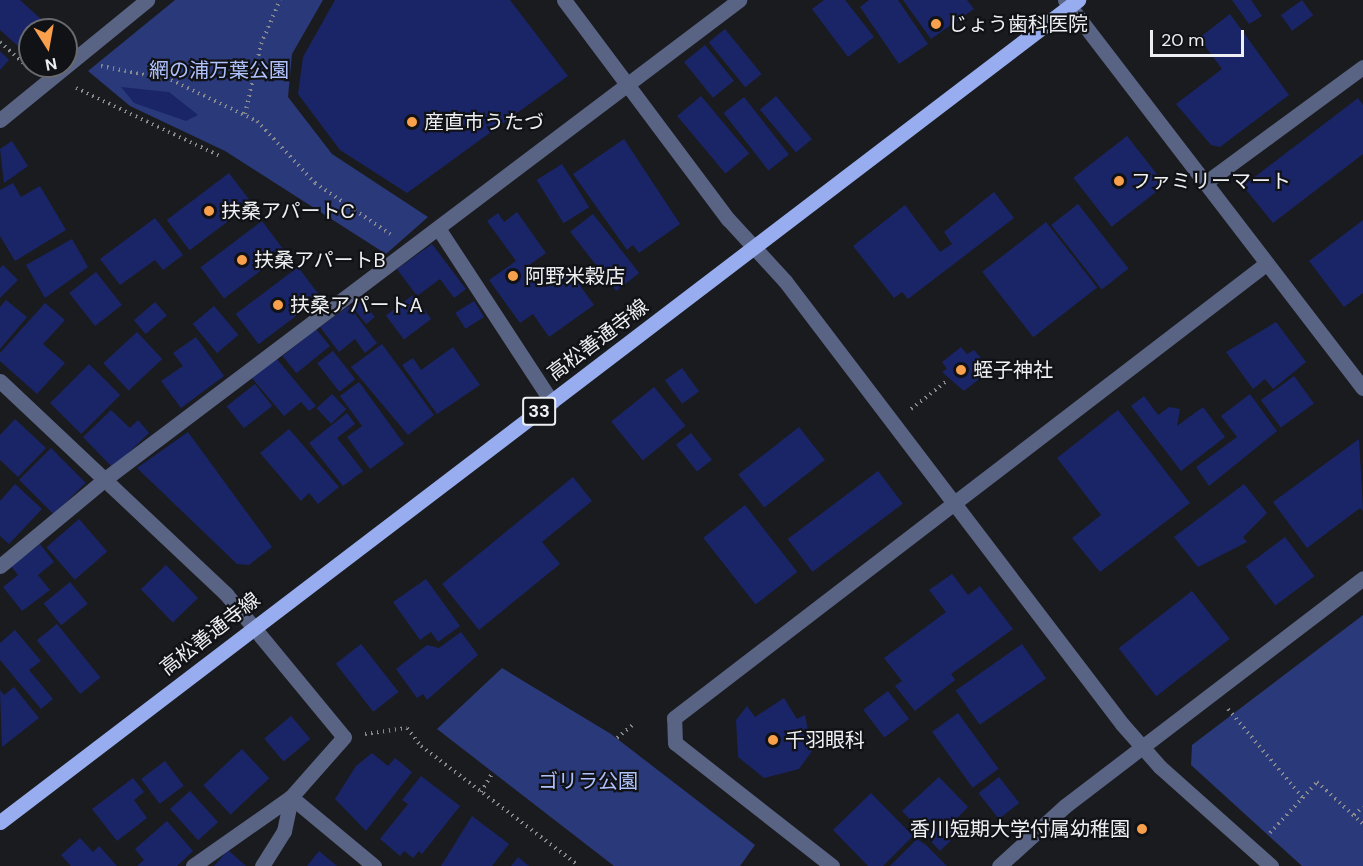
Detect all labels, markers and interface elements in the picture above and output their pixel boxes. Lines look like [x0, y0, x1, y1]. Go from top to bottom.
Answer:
place label: じょう歯科医院 [948, 12, 1088, 36]
marker: じょう歯科医院 [929, 17, 943, 31]
north arrow [18, 18, 78, 78]
scale bar [1153, 18, 1248, 56]
text: 20 m [1161, 28, 1204, 52]
text: N [43, 53, 59, 76]
park label: 網の浦万葉公園 [149, 58, 289, 82]
place label: 産直市うたづ [424, 110, 544, 134]
marker: 産直市うたづ [405, 115, 419, 129]
place label: ファミリーマート [1131, 169, 1291, 193]
marker: ファミリーマート [1112, 174, 1126, 188]
place label: 扶桑アパートC [221, 199, 355, 223]
marker: 扶桑アパートC [202, 204, 216, 218]
place label: 扶桑アパートB [254, 248, 386, 272]
marker: 扶桑アパートB [235, 253, 249, 267]
place label: 阿野米穀店 [525, 264, 625, 288]
marker: 阿野米穀店 [506, 269, 520, 283]
place label: 扶桑アパートA [290, 293, 423, 317]
street label: 高松善通寺線 [543, 294, 653, 386]
marker: 扶桑アパートA [271, 298, 285, 312]
place label: 蛭子神社 [973, 358, 1053, 382]
marker: 蛭子神社 [954, 363, 968, 377]
road number: 33 [521, 396, 557, 426]
street label: 高松善通寺線 [155, 588, 265, 680]
place label: 千羽眼科 [785, 728, 865, 752]
marker: 千羽眼科 [766, 733, 780, 747]
park label: ゴリラ公園 [538, 769, 638, 793]
place label: 香川短期大学付属幼稚園 [910, 817, 1130, 841]
marker: 香川短期大学付属幼稚園 [1135, 822, 1149, 836]

